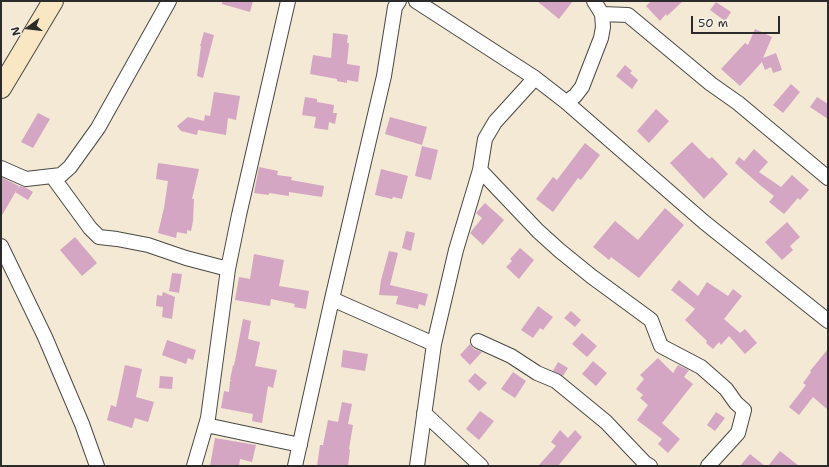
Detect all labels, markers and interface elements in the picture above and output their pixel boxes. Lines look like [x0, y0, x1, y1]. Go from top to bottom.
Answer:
north arrow [8, 8, 48, 48]
scale bar [693, 8, 782, 34]
text: 50 m [698, 15, 728, 31]
text: N [8, 25, 24, 37]

